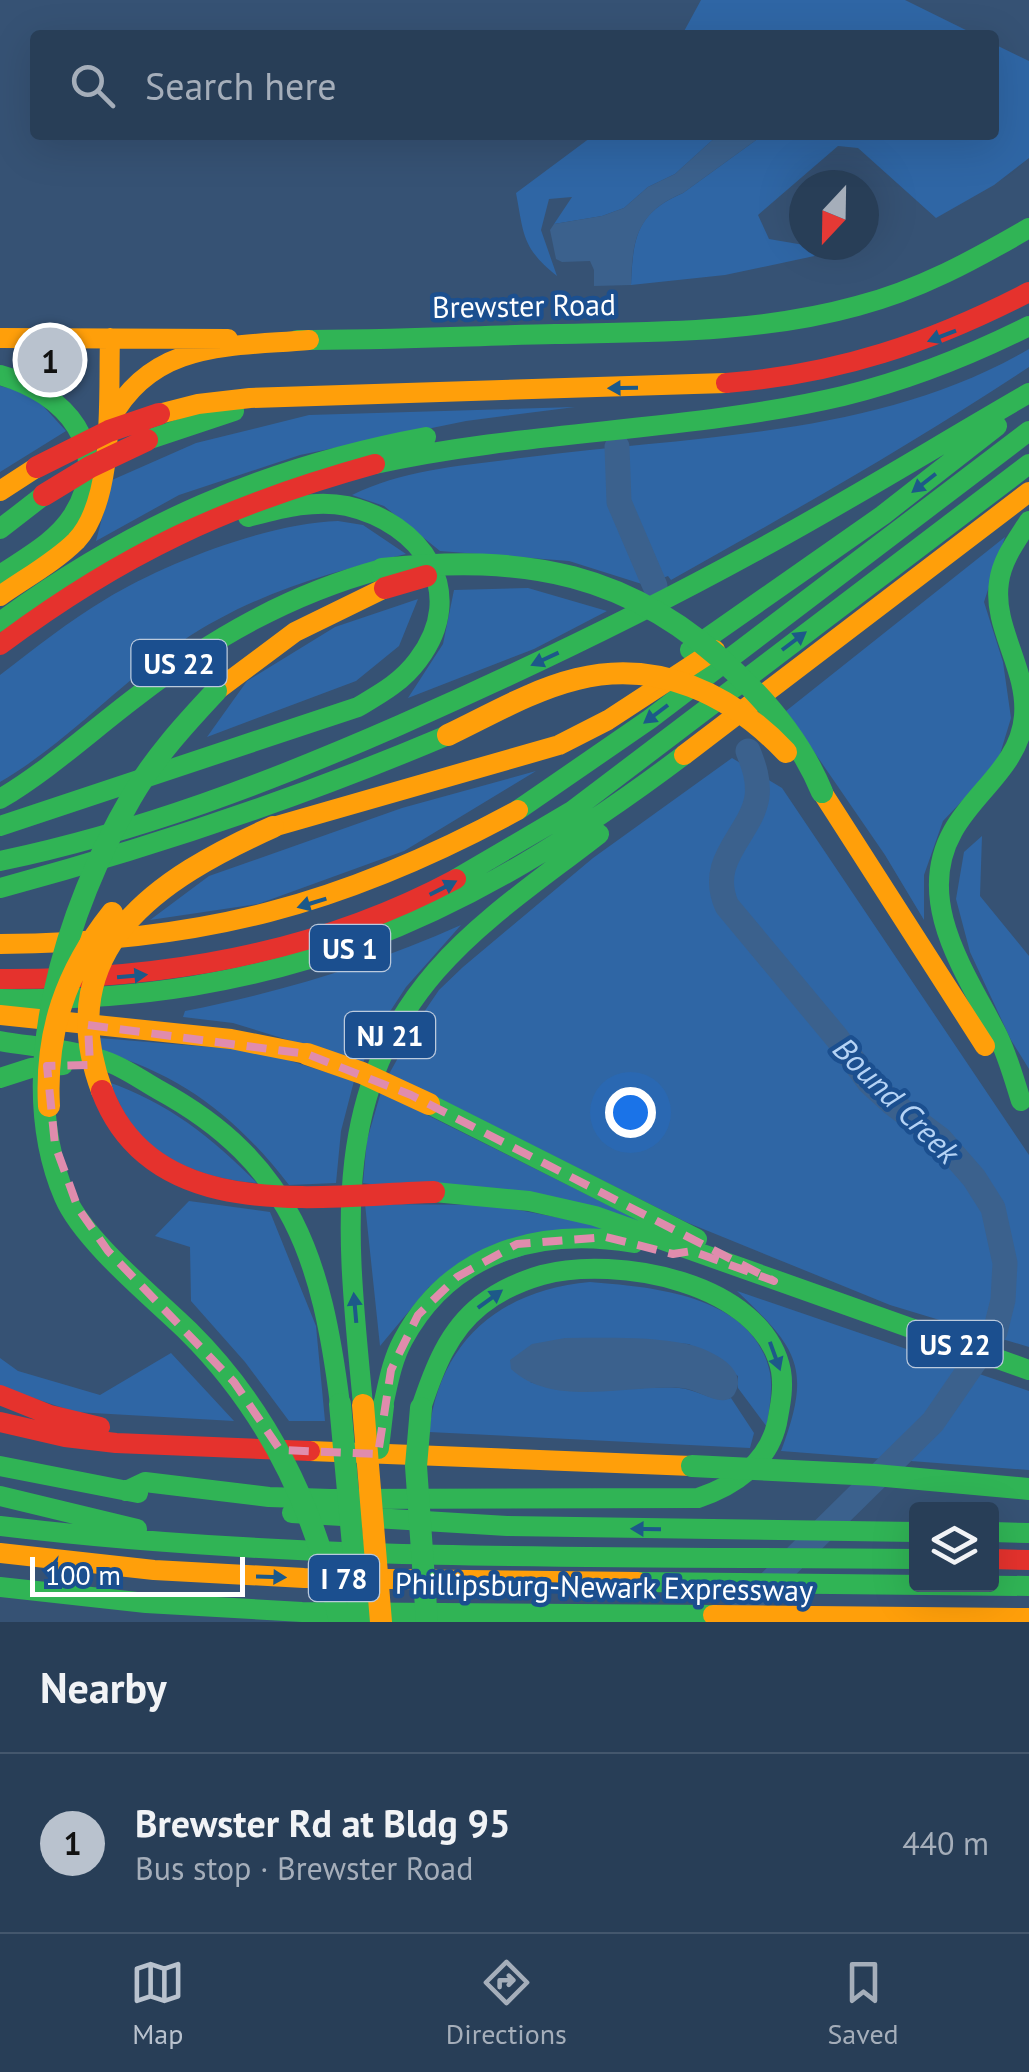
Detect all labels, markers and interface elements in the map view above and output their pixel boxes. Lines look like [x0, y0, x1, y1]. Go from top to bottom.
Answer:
search box [30, 30, 999, 140]
icon: search [65, 58, 120, 113]
text: Search here [145, 61, 337, 110]
north arrow [789, 170, 879, 260]
street label: Brewster Road [432, 284, 616, 326]
pin: 1 [18, 322, 82, 398]
one-way arrow [926, 328, 956, 344]
one-way arrow [607, 380, 639, 396]
one-way arrow [911, 472, 937, 493]
one-way arrow [781, 631, 807, 652]
road number: US 22 [132, 640, 226, 686]
one-way arrow [530, 650, 559, 667]
one-way arrow [643, 703, 669, 723]
one-way arrow [429, 879, 458, 896]
one-way arrow [296, 896, 326, 911]
road number: US 1 [310, 925, 390, 971]
one-way arrow [117, 968, 149, 984]
road number: NJ 21 [345, 1012, 435, 1058]
water label: Bound Creek [825, 1028, 970, 1173]
your location [605, 1087, 656, 1138]
one-way arrow [477, 1290, 503, 1309]
one-way arrow [346, 1291, 362, 1323]
road number: US 22 [908, 1321, 1002, 1367]
one-way arrow [768, 1341, 783, 1371]
map controls [909, 1502, 999, 1592]
button: layers [909, 1502, 999, 1592]
one-way arrow [630, 1520, 662, 1536]
scale bar [30, 1552, 245, 1596]
road number: I 78 [309, 1555, 379, 1601]
text: 100 m [45, 1556, 121, 1593]
street label: Phillipsburg-Newark Expressway [395, 1563, 813, 1609]
one-way arrow [256, 1569, 288, 1585]
text: Nearby [40, 1660, 167, 1715]
text: Brewster Rd at Bldg 95 [135, 1798, 511, 1847]
text: 1 [63, 1822, 82, 1864]
text: 440 m [902, 1822, 989, 1864]
text: Bus stop · Brewster Road [135, 1847, 473, 1889]
tab: Map [130, 1955, 185, 2052]
tab: Directions [446, 1955, 567, 2052]
tab: Saved [827, 1955, 899, 2052]

